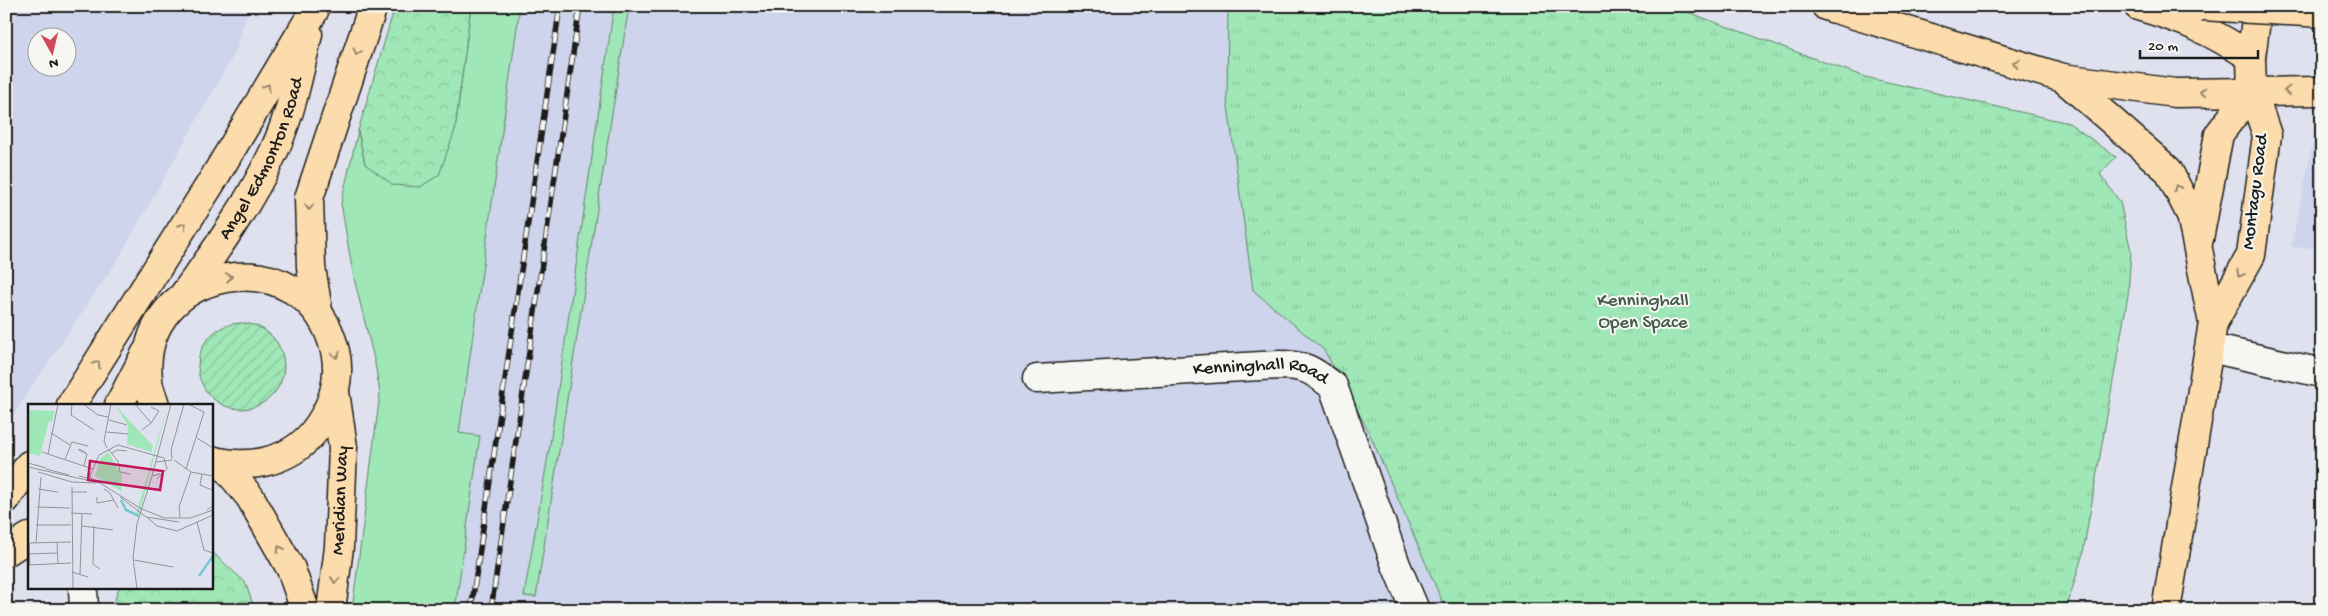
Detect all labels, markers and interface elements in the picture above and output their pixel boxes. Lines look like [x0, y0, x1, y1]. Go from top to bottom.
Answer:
north arrow [28, 28, 78, 78]
scale bar [2140, 28, 2258, 60]
text: 20 m [2148, 38, 2178, 56]
one-way arrow [353, 48, 363, 56]
text: N [48, 53, 59, 71]
one-way arrow [2012, 59, 2021, 69]
street label: Angel Edmonton Road [214, 73, 310, 244]
one-way arrow [261, 83, 271, 92]
one-way arrow [2283, 86, 2290, 96]
one-way arrow [2199, 87, 2207, 98]
street label: Montagu Road [2238, 131, 2275, 251]
one-way arrow [2173, 184, 2183, 193]
one-way arrow [304, 204, 314, 211]
one-way arrow [177, 222, 186, 232]
one-way arrow [2237, 268, 2247, 277]
one-way arrow [225, 273, 234, 283]
park label: Kenninghall Open Space [1597, 290, 1689, 335]
one-way arrow [330, 351, 341, 360]
street label: Kenninghall Road [1192, 353, 1335, 391]
one-way arrow [91, 360, 100, 369]
inset map [28, 404, 212, 588]
street label: Meridian Way [327, 445, 355, 557]
one-way arrow [276, 545, 286, 554]
one-way arrow [330, 577, 341, 585]

